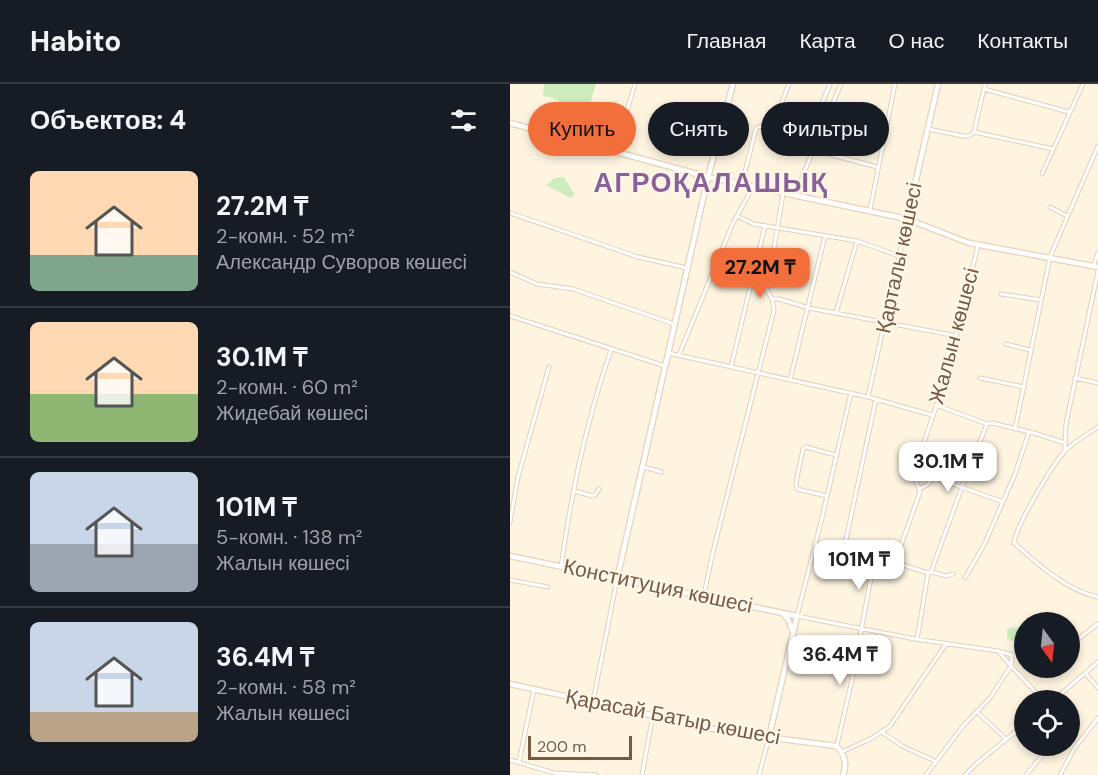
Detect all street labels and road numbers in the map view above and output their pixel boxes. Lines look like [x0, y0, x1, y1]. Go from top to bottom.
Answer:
street label: Қарталы көшесі [869, 180, 929, 336]
street label: Жалын көшесі [922, 265, 986, 407]
street label: Конституция көшесі [561, 552, 755, 620]
street label: Қарасай Батыр көшесі [563, 682, 783, 752]

